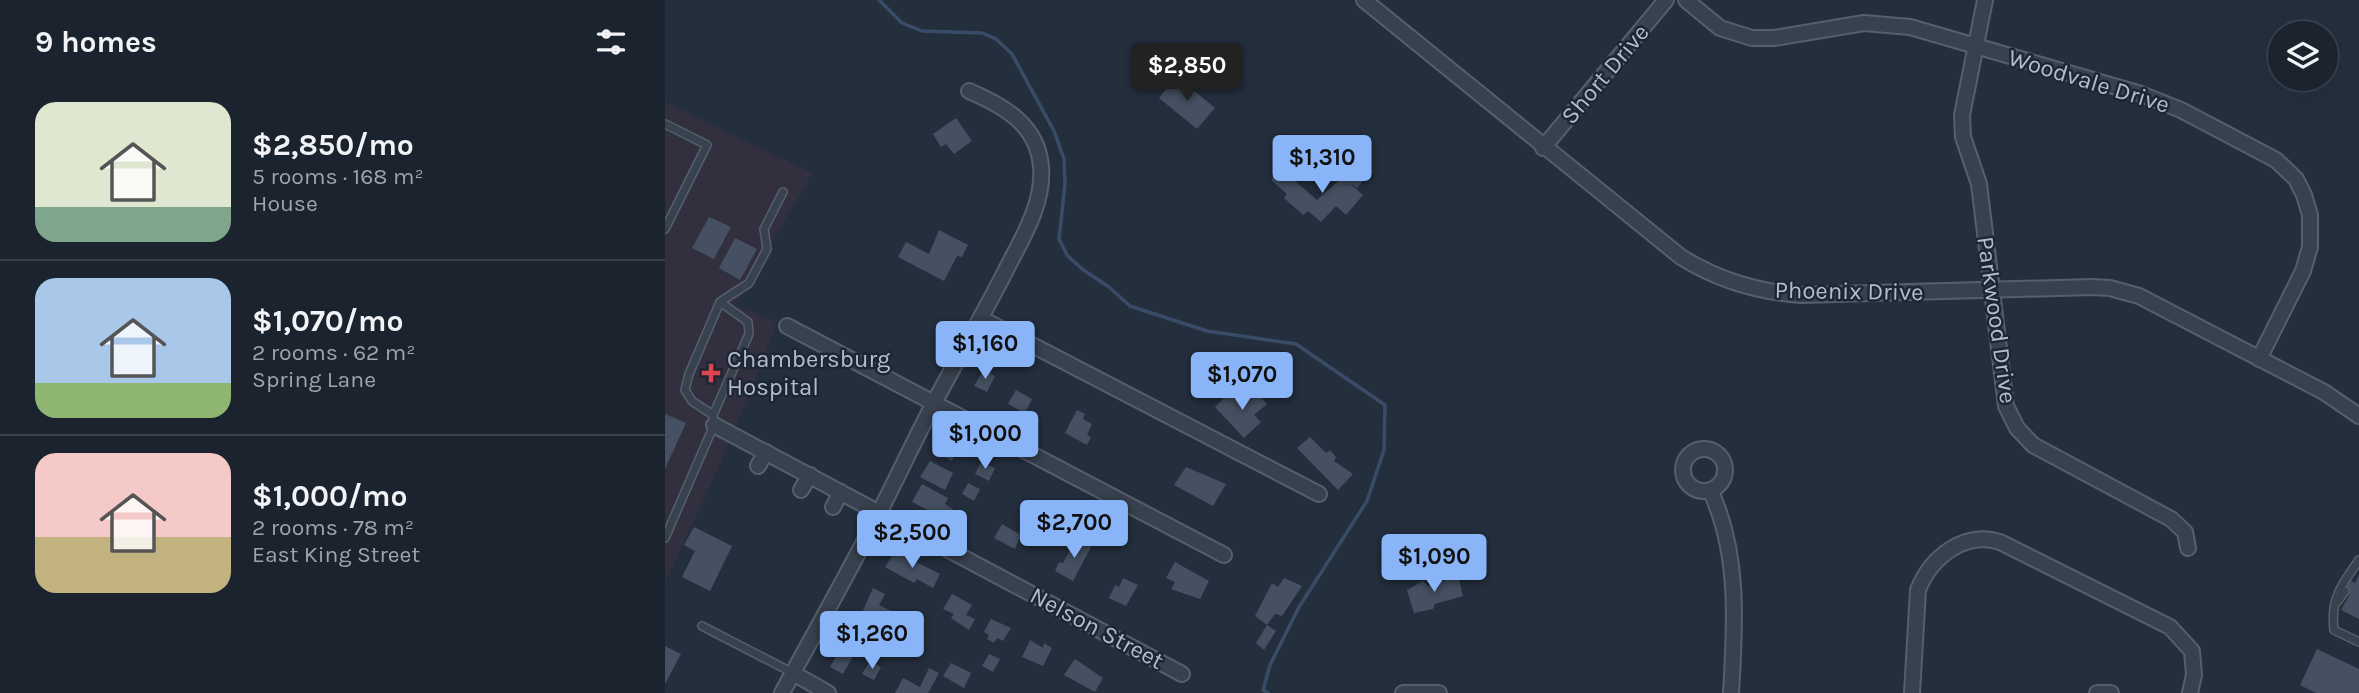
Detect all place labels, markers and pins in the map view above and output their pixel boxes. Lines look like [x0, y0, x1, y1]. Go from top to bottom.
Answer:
pin: $2,850 [1130, 43, 1244, 103]
pin: $1,310 [1265, 136, 1379, 195]
pin: $1,160 [928, 322, 1042, 381]
place label: Chambersburg Hospital [727, 345, 891, 401]
pin: $1,070 [1185, 352, 1299, 412]
marker: Chambersburg Hospital [701, 363, 721, 383]
pin: $1,000 [928, 412, 1042, 471]
pin: $2,700 [1017, 500, 1131, 560]
pin: $2,500 [855, 510, 969, 570]
pin: $1,090 [1377, 534, 1491, 594]
pin: $1,260 [815, 612, 929, 671]

